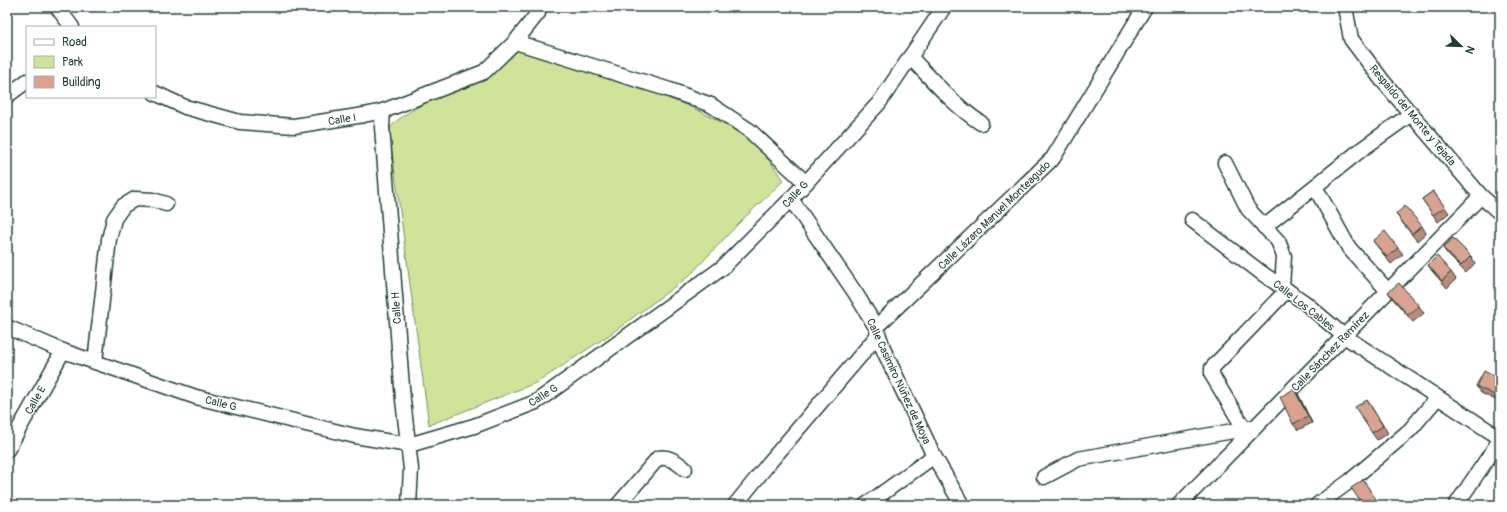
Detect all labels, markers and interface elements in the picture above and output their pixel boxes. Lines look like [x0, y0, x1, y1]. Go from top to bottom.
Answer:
legend [26, 26, 156, 98]
north arrow [1441, 26, 1481, 66]
text: Road [62, 35, 87, 50]
text: N [1462, 44, 1477, 56]
text: Park [62, 55, 83, 70]
street label: Respaldo del Monte y Tejada [1367, 62, 1458, 168]
text: Building [62, 75, 101, 90]
street label: Calle I [327, 111, 357, 128]
street label: Calle Lázaro Manuel Monteagudo [936, 158, 1053, 272]
street label: Calle G [780, 178, 811, 211]
street label: Calle Los Cables [1270, 277, 1337, 334]
street label: Calle H [389, 292, 404, 324]
street label: Calle Sánchez Ramírez [1289, 308, 1372, 394]
street label: Calle Casimiro Núñez de Moya [864, 316, 933, 446]
street label: Calle G [526, 381, 560, 409]
street label: Calle E [22, 383, 49, 417]
street label: Calle G [204, 393, 238, 414]

